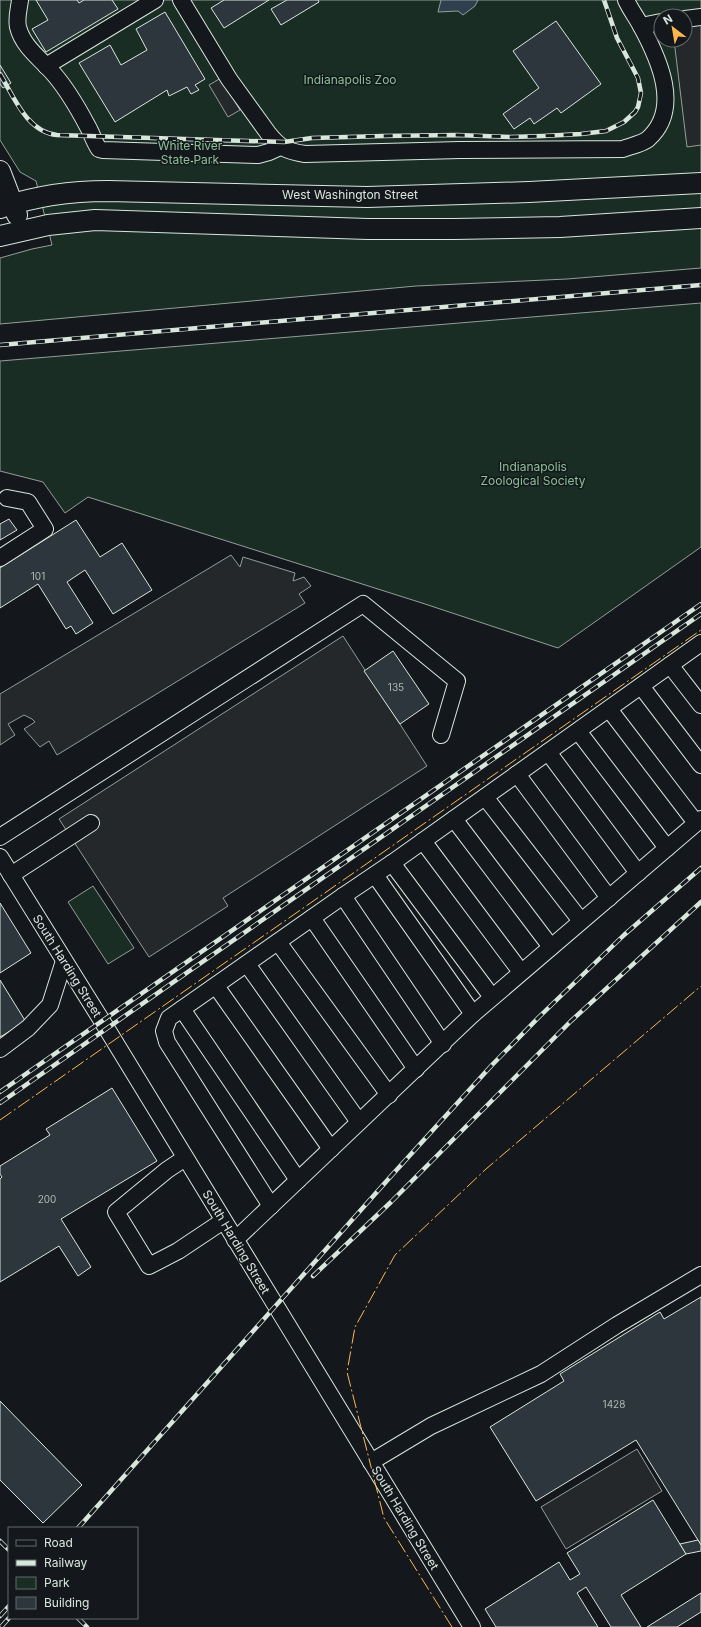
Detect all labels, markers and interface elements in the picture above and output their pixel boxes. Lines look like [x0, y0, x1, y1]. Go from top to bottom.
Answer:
north arrow [653, 8, 693, 48]
text: N [661, 11, 675, 28]
park label: Indianapolis Zoo [303, 72, 397, 87]
park label: White River State Park [158, 138, 223, 167]
street label: West Washington Street [282, 187, 418, 202]
park label: Indianapolis Zoological Society [481, 459, 586, 488]
house number: 101 [31, 570, 45, 582]
house number: 135 [388, 681, 404, 693]
street label: South Harding Street [30, 912, 105, 1020]
street label: South Harding Street [200, 1187, 273, 1296]
house number: 200 [38, 1193, 56, 1205]
house number: 1428 [603, 1398, 625, 1410]
street label: South Harding Street [369, 1463, 442, 1572]
legend [8, 1527, 138, 1619]
text: Road [44, 1535, 73, 1550]
text: Railway [44, 1555, 88, 1570]
text: Park [44, 1575, 70, 1590]
text: Building [44, 1595, 89, 1610]

